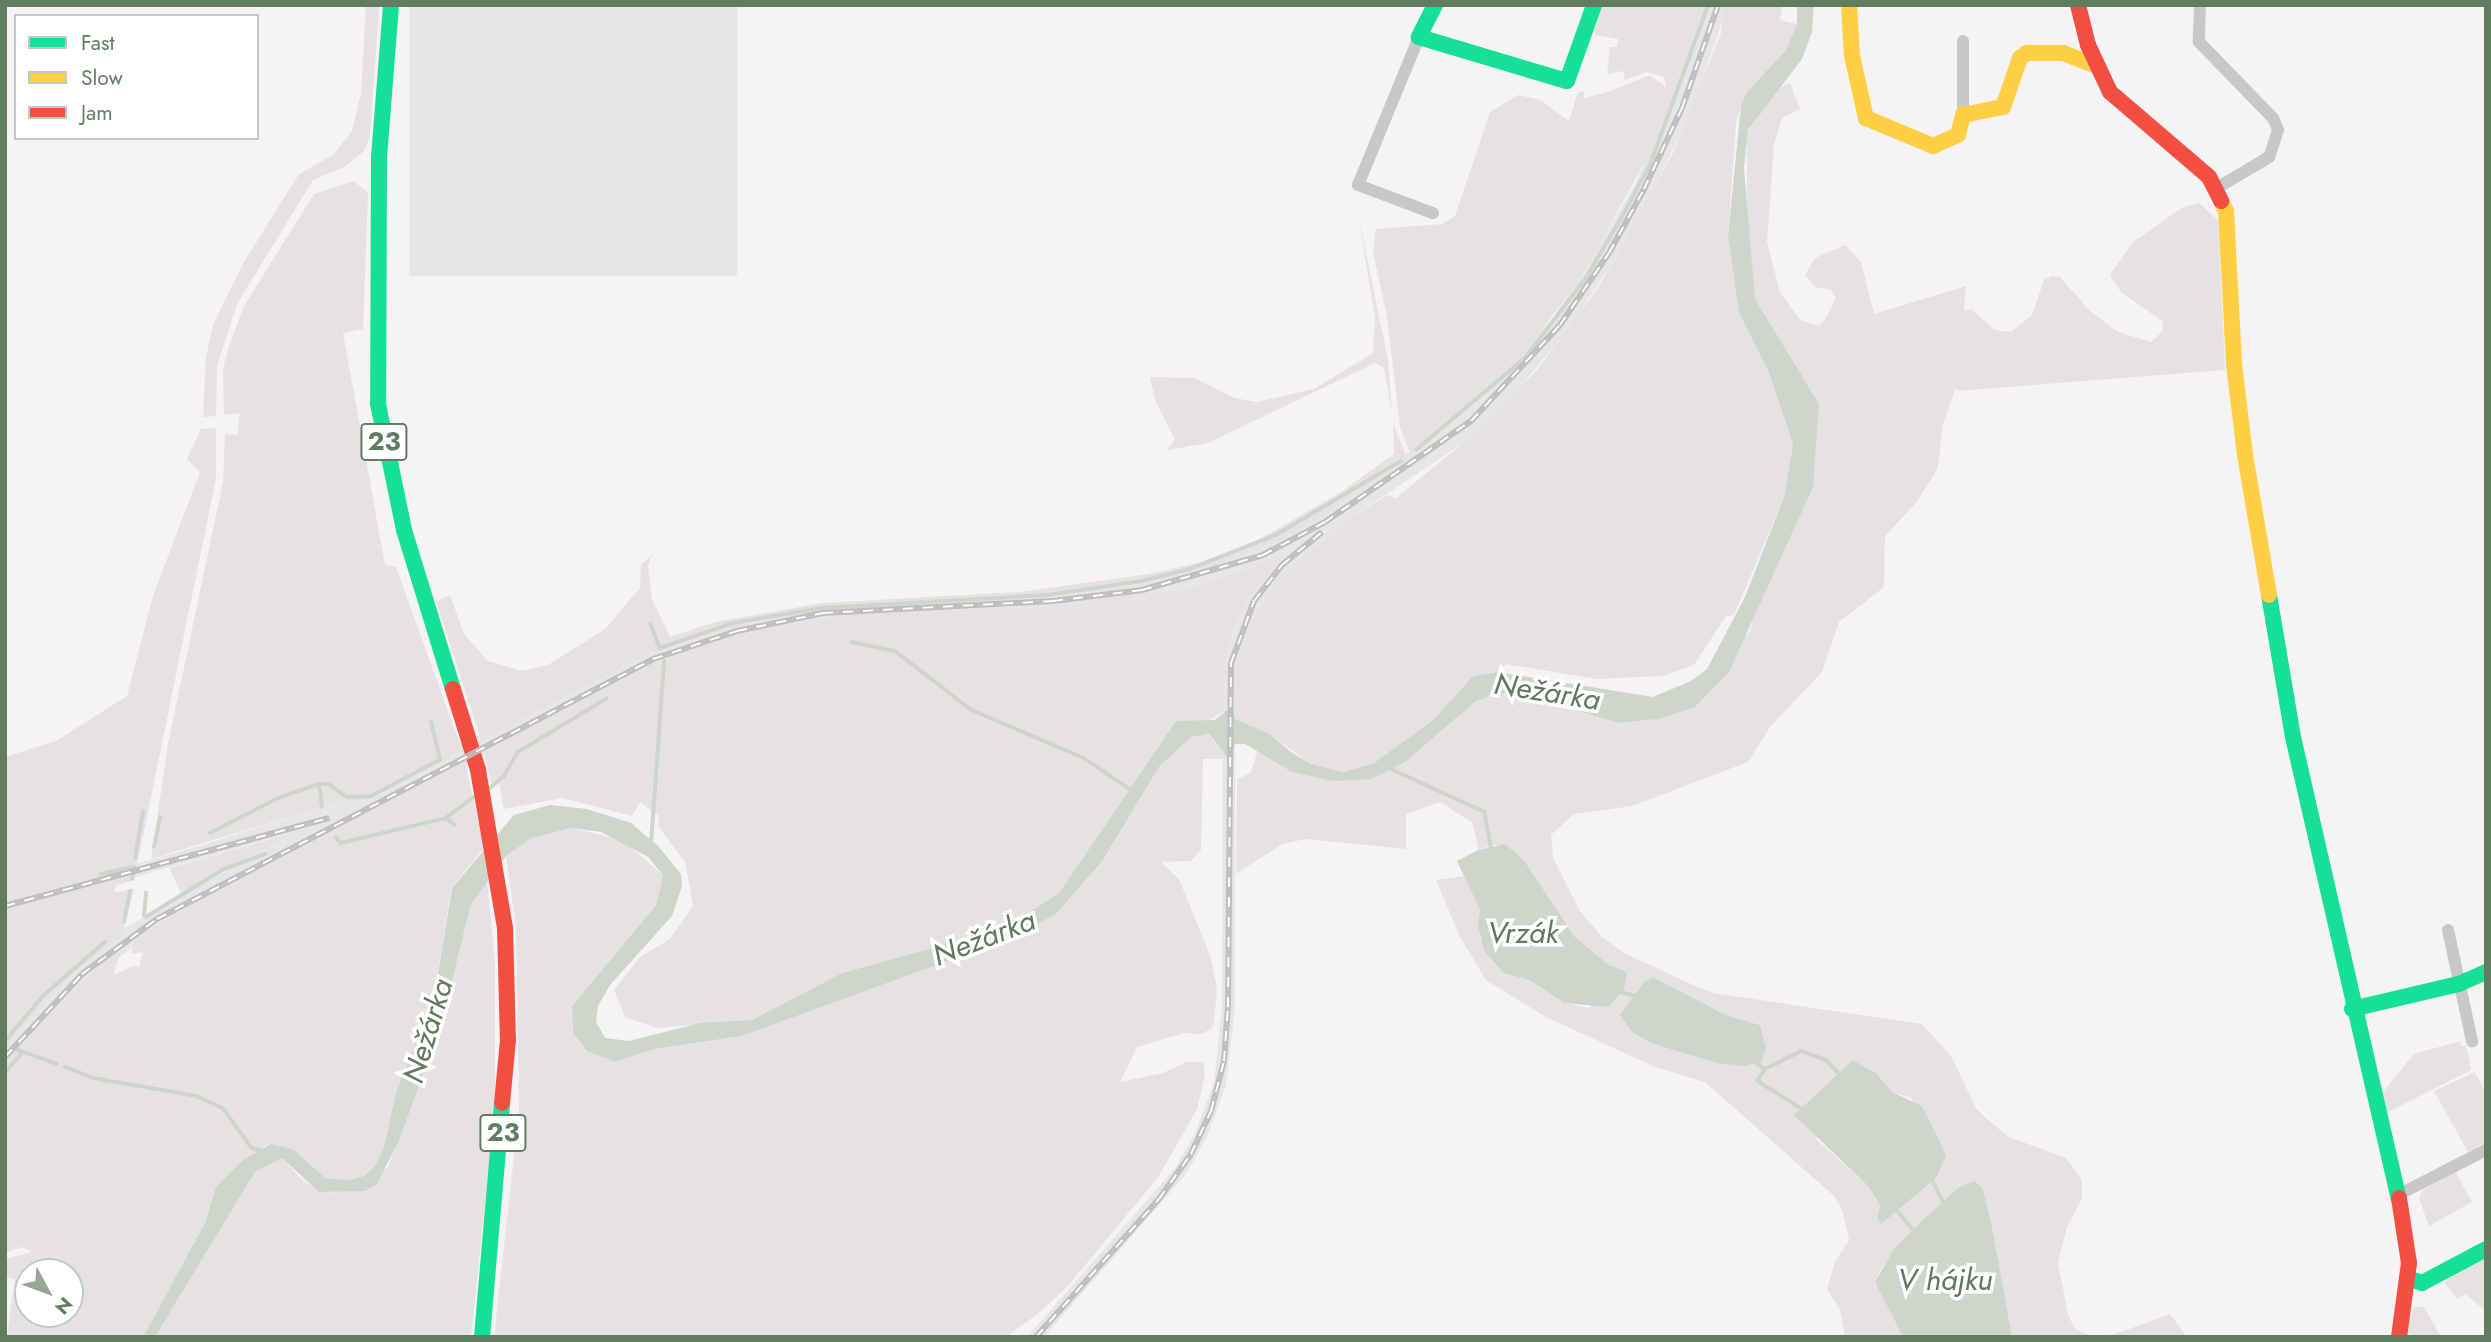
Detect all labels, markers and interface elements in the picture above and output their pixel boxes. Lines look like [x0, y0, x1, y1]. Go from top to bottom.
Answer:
legend [14, 14, 259, 140]
text: Fast [81, 28, 114, 58]
text: Slow [81, 63, 123, 93]
text: Jam [81, 98, 113, 128]
road number: 23 [360, 420, 408, 464]
water label: Nežárka [1491, 666, 1603, 718]
water label: Nežárka [928, 902, 1040, 974]
water label: Vrzák [1488, 915, 1558, 951]
water label: Nežárka [395, 975, 461, 1087]
road number: 23 [478, 1110, 528, 1156]
north arrow [14, 1258, 84, 1328]
water label: V hájku [1897, 1262, 1993, 1298]
text: N [49, 1291, 79, 1320]

